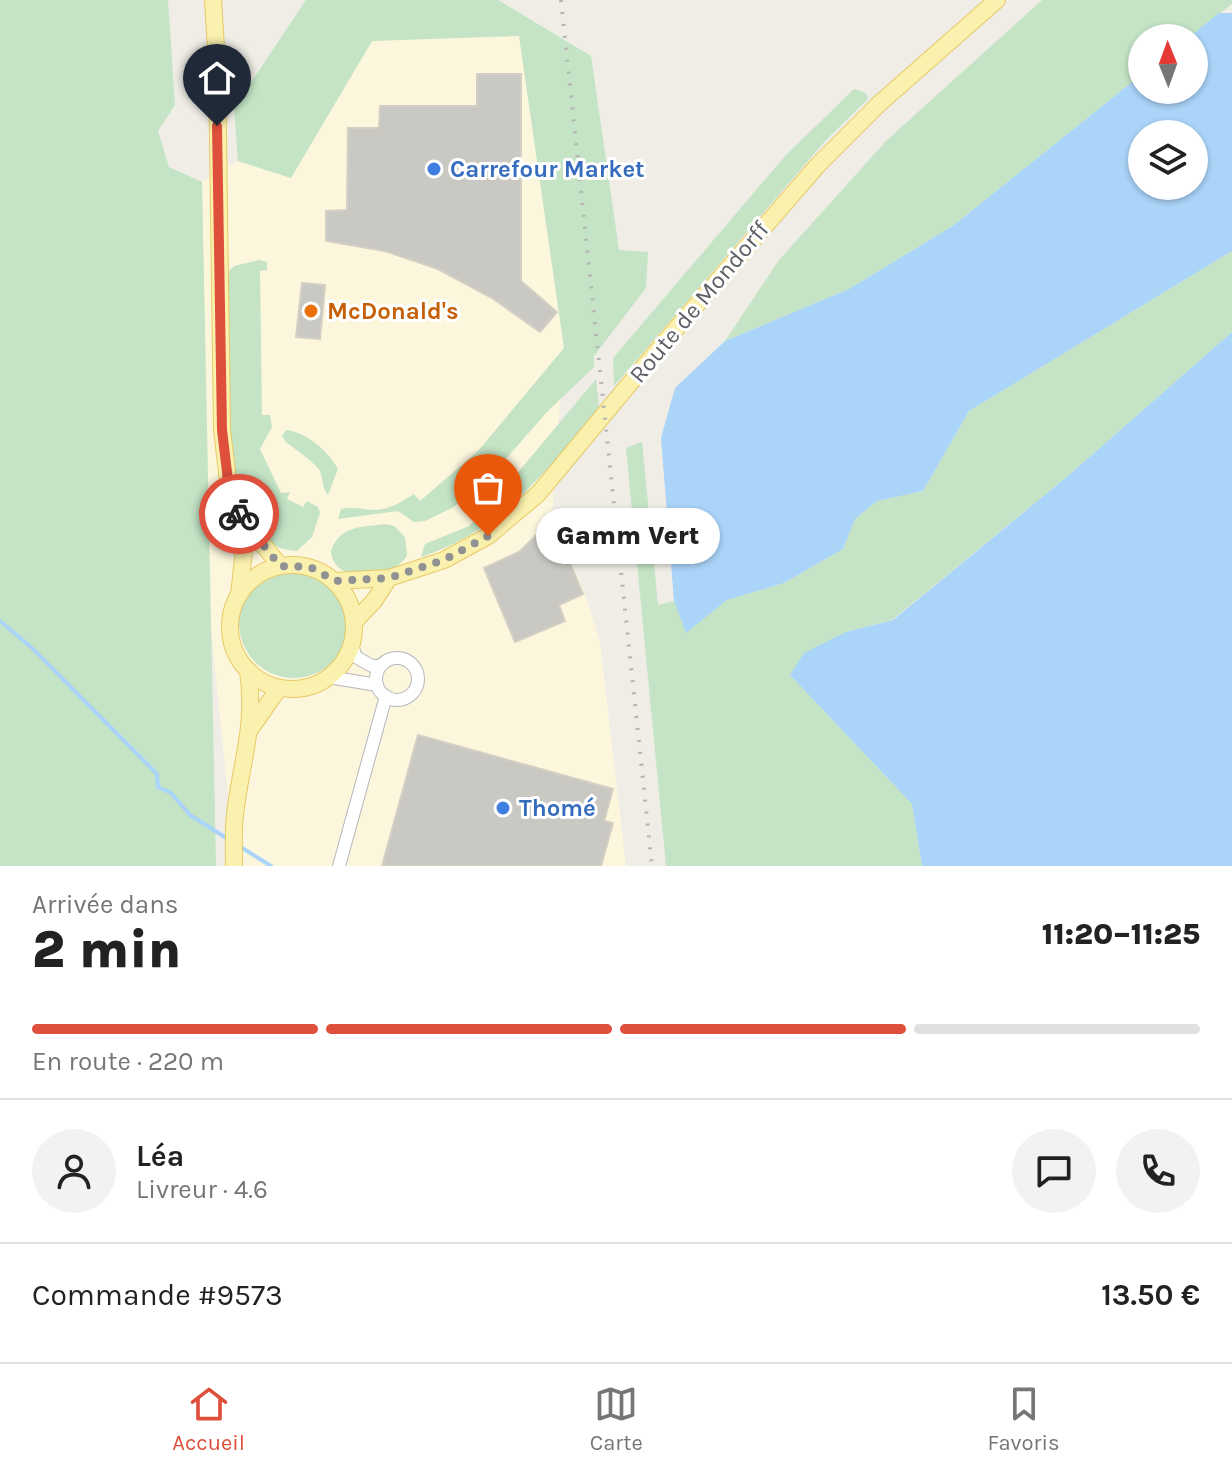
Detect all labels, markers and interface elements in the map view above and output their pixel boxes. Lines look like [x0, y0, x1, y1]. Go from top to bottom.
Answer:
north arrow [1128, 24, 1208, 104]
map controls [1128, 24, 1208, 200]
pin [183, 44, 251, 126]
icon: home [195, 56, 239, 100]
button: layers [1128, 120, 1208, 200]
place label: Carrefour Market [450, 155, 645, 183]
marker: Carrefour Market [425, 160, 443, 178]
street label: Route de Mondorff [623, 215, 775, 388]
place label: McDonald's [327, 297, 459, 325]
marker: McDonald's [302, 302, 320, 320]
pin [454, 454, 522, 536]
icon: bag [466, 466, 510, 510]
courier [199, 474, 279, 554]
icon: bike [217, 492, 261, 536]
callout: Gamm Vert [536, 508, 720, 564]
text: Gamm Vert [556, 520, 700, 551]
place label: Thomé [519, 794, 596, 822]
marker: Thomé [494, 799, 512, 817]
text: Arrivée dans [32, 889, 179, 920]
text: 11:20–11:25 [1042, 916, 1200, 952]
text: 2 min [32, 919, 181, 980]
text: En route · 220 m [32, 1046, 224, 1077]
button: person [32, 1129, 116, 1213]
button: chat [1012, 1129, 1096, 1213]
button: phone [1116, 1129, 1200, 1213]
text: Léa [136, 1138, 184, 1174]
text: Livreur · 4.6 [136, 1174, 268, 1205]
text: Commande #9573 [32, 1277, 283, 1313]
text: 13.50 € [1101, 1277, 1200, 1313]
tab: Accueil [172, 1382, 245, 1456]
tab: Carte [590, 1382, 643, 1456]
tab: Favoris [987, 1382, 1060, 1456]

